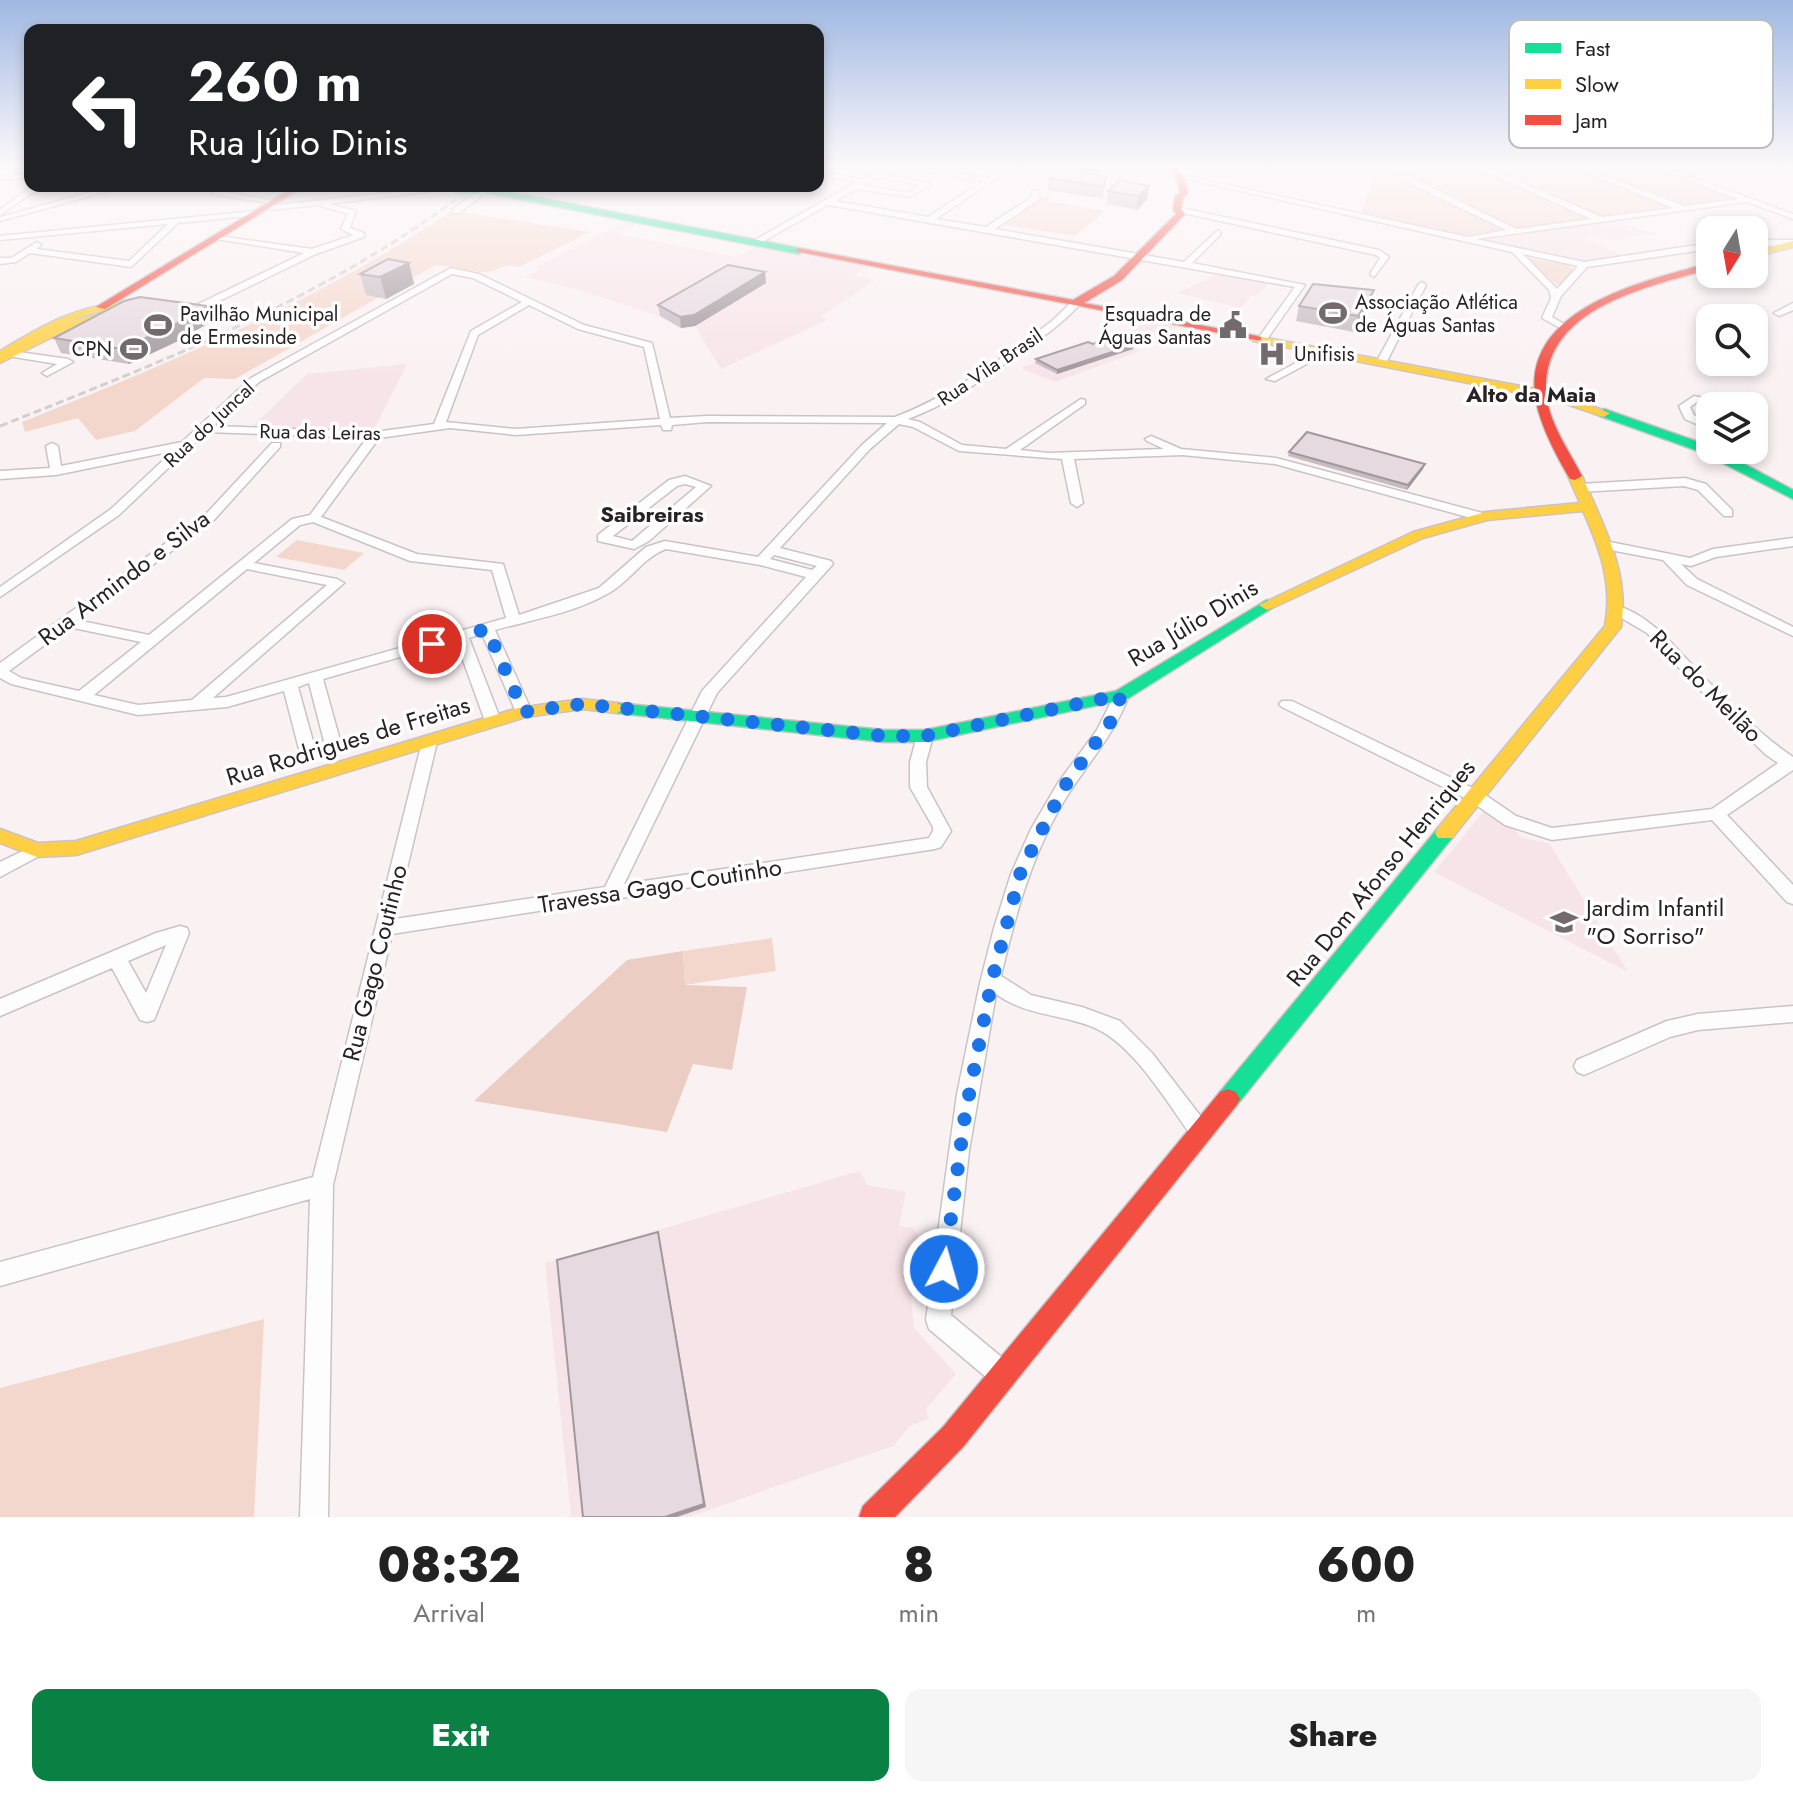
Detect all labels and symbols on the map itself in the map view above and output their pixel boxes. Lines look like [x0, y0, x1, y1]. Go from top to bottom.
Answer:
legend [1509, 20, 1773, 148]
text: Fast [1575, 32, 1611, 64]
text: Slow [1575, 68, 1619, 100]
text: Jam [1572, 104, 1608, 136]
north arrow [1696, 216, 1768, 288]
place label: Associação Atlética de Águas Santas [1355, 288, 1518, 340]
sports icon: Associação Atlética de Águas Santas [1318, 298, 1348, 328]
place label: Pavilhão Municipal de Ermesinde [180, 300, 338, 352]
place label: Esquadra de Águas Santas [1099, 300, 1211, 352]
sports icon: Pavilhão Municipal de Ermesinde [143, 310, 173, 340]
public building icon: Esquadra de Águas Santas [1218, 310, 1248, 340]
street label: Rua Vila Brasil [932, 321, 1049, 413]
sports icon: CPN [119, 334, 149, 364]
place label: CPN [72, 335, 112, 364]
hospital icon: Unifisis [1257, 339, 1287, 369]
place label: Unifisis [1294, 340, 1354, 369]
street label: Rua do Juncal [157, 374, 261, 474]
district label: Alto da Maia [1465, 378, 1596, 410]
street label: Rua das Leiras [259, 417, 381, 448]
district label: Saibreiras [600, 498, 704, 530]
street label: Rua Armindo e Silva [31, 501, 217, 654]
street label: Rua Júlio Dinis [1121, 570, 1264, 675]
pin [398, 610, 466, 678]
street label: Rua do Meilão [1642, 621, 1771, 750]
street label: Rua Rodrigues de Freitas [222, 687, 474, 794]
street label: Rua Dom Afonso Henriques [1278, 752, 1483, 994]
street label: Travessa Gago Coutinho [536, 849, 784, 922]
street label: Rua Gago Coutinho [333, 861, 416, 1065]
place label: Jardim Infantil "O Sorriso" [1583, 890, 1724, 953]
school or university icon: Jardim Infantil "O Sorriso" [1549, 907, 1579, 937]
position arrow [902, 1227, 986, 1311]

